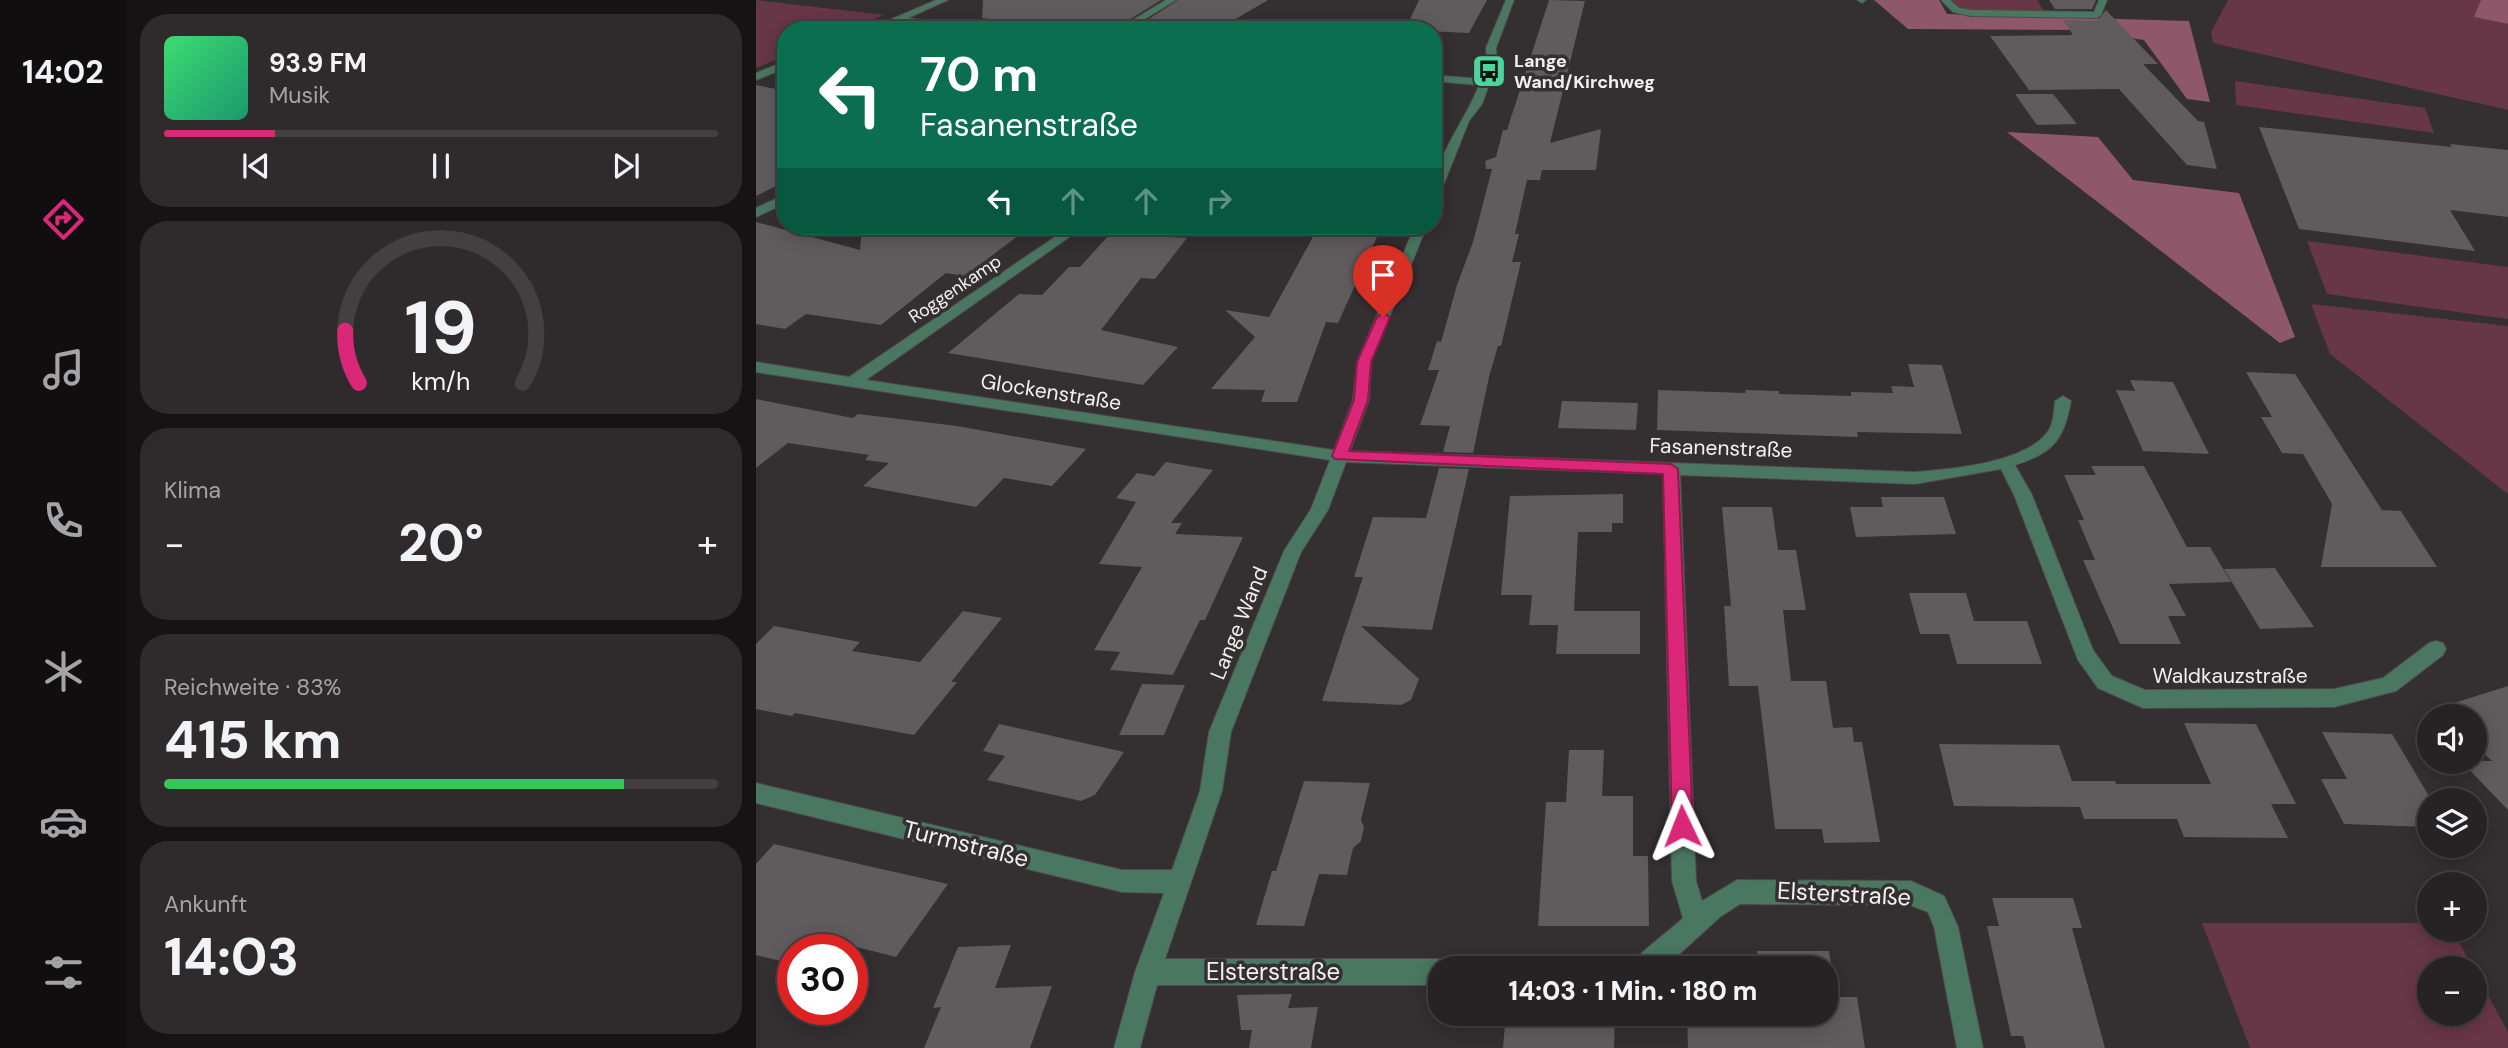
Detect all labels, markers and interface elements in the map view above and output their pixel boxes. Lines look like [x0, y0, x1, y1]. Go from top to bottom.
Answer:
text: 70 m [920, 42, 1038, 106]
text: 93.9 FM [269, 46, 367, 80]
icon: left [805, 49, 896, 140]
place label: Lange Wand/Kirchweg [1514, 49, 1655, 94]
text: 14:02 [22, 51, 104, 93]
bus stop icon: Lange Wand/Kirchweg [1470, 52, 1508, 90]
text: Musik [269, 80, 330, 110]
text: Fasanenstraße [920, 104, 1138, 146]
icon: previous [237, 147, 275, 185]
icon: pause [422, 147, 460, 185]
icon: next [607, 147, 645, 185]
icon: left [981, 182, 1019, 220]
icon: ahead [1054, 182, 1092, 220]
icon: ahead [1127, 182, 1165, 220]
icon: right [1200, 182, 1238, 220]
icon: directions [39, 195, 88, 244]
pin [1353, 245, 1413, 317]
street label: Roggenkamp [904, 249, 1006, 329]
icon: arrive [1364, 256, 1402, 294]
text: 19 [405, 282, 477, 377]
icon: music [39, 345, 88, 394]
text: km/h [411, 365, 471, 398]
street label: Glockenstraße [979, 367, 1123, 417]
street label: Fasanenstraße [1649, 432, 1793, 464]
text: Klima [164, 475, 221, 505]
icon: phone [39, 496, 88, 545]
text: 20° [398, 509, 484, 577]
text: − [164, 519, 185, 569]
text: + [697, 519, 718, 569]
street label: Lange Wand [1204, 562, 1274, 684]
icon: climate [39, 647, 88, 696]
street label: Waldkauzstraße [2152, 662, 2308, 690]
text: Reichweite · 83% [164, 672, 341, 702]
map controls [2417, 704, 2487, 1026]
button: sound [2417, 704, 2487, 774]
text: 415 km [164, 706, 341, 774]
button: layers [2417, 788, 2487, 858]
position arrow [1645, 789, 1719, 863]
icon: car [39, 797, 88, 846]
street label: Turmstraße [900, 813, 1032, 874]
button: + [2417, 872, 2487, 942]
street label: Elsterstraße [1776, 875, 1912, 912]
text: Ankunft [164, 889, 247, 919]
text: 14:03 [164, 923, 299, 991]
speed limit sign: 30 [777, 934, 868, 1025]
icon: filters [39, 948, 88, 997]
street label: Elsterstraße [1206, 956, 1340, 987]
button: − [2417, 956, 2487, 1026]
text: 14:03 · 1 Min. · 180 m [1509, 974, 1757, 1008]

